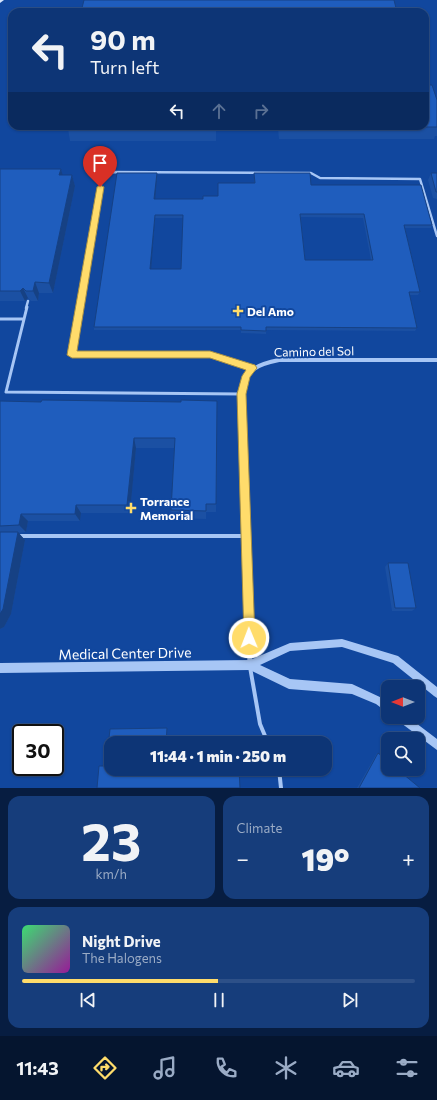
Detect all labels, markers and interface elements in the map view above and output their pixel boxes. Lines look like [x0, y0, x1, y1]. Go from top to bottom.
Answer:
text: 90 m [90, 22, 156, 56]
icon: left [24, 24, 76, 76]
text: Turn left [90, 56, 159, 78]
icon: left [166, 100, 188, 122]
icon: ahead [208, 100, 230, 122]
icon: right [250, 100, 272, 122]
pin [83, 146, 117, 187]
icon: arrive [89, 152, 111, 174]
place label: Del Amo [247, 304, 294, 318]
marker: Del Amo [232, 305, 244, 317]
street label: Camino del Sol [274, 343, 354, 359]
place label: Torrance Memorial [140, 494, 193, 522]
marker: Torrance Memorial [125, 502, 137, 514]
position arrow [228, 617, 270, 659]
street label: Medical Center Drive [58, 643, 192, 663]
north arrow [381, 680, 425, 724]
map controls [381, 680, 425, 776]
speed limit sign: 30 [12, 724, 64, 776]
button: search [381, 732, 425, 776]
text: 11:44 · 1 min · 250 m [150, 747, 286, 765]
text: 23 [81, 808, 141, 872]
text: Climate [237, 820, 282, 836]
text: 19° [301, 840, 350, 877]
text: − [237, 845, 249, 872]
text: + [402, 845, 415, 872]
text: km/h [95, 866, 127, 882]
text: Night Drive [82, 932, 161, 950]
text: The Halogens [82, 950, 162, 966]
icon: previous [77, 989, 99, 1011]
icon: pause [208, 989, 230, 1011]
icon: next [339, 989, 361, 1011]
icon: directions [91, 1054, 119, 1082]
icon: music [151, 1054, 179, 1082]
icon: phone [212, 1054, 240, 1082]
icon: climate [272, 1054, 300, 1082]
icon: car [332, 1054, 360, 1082]
icon: filters [393, 1054, 421, 1082]
text: 11:43 [16, 1057, 59, 1079]

